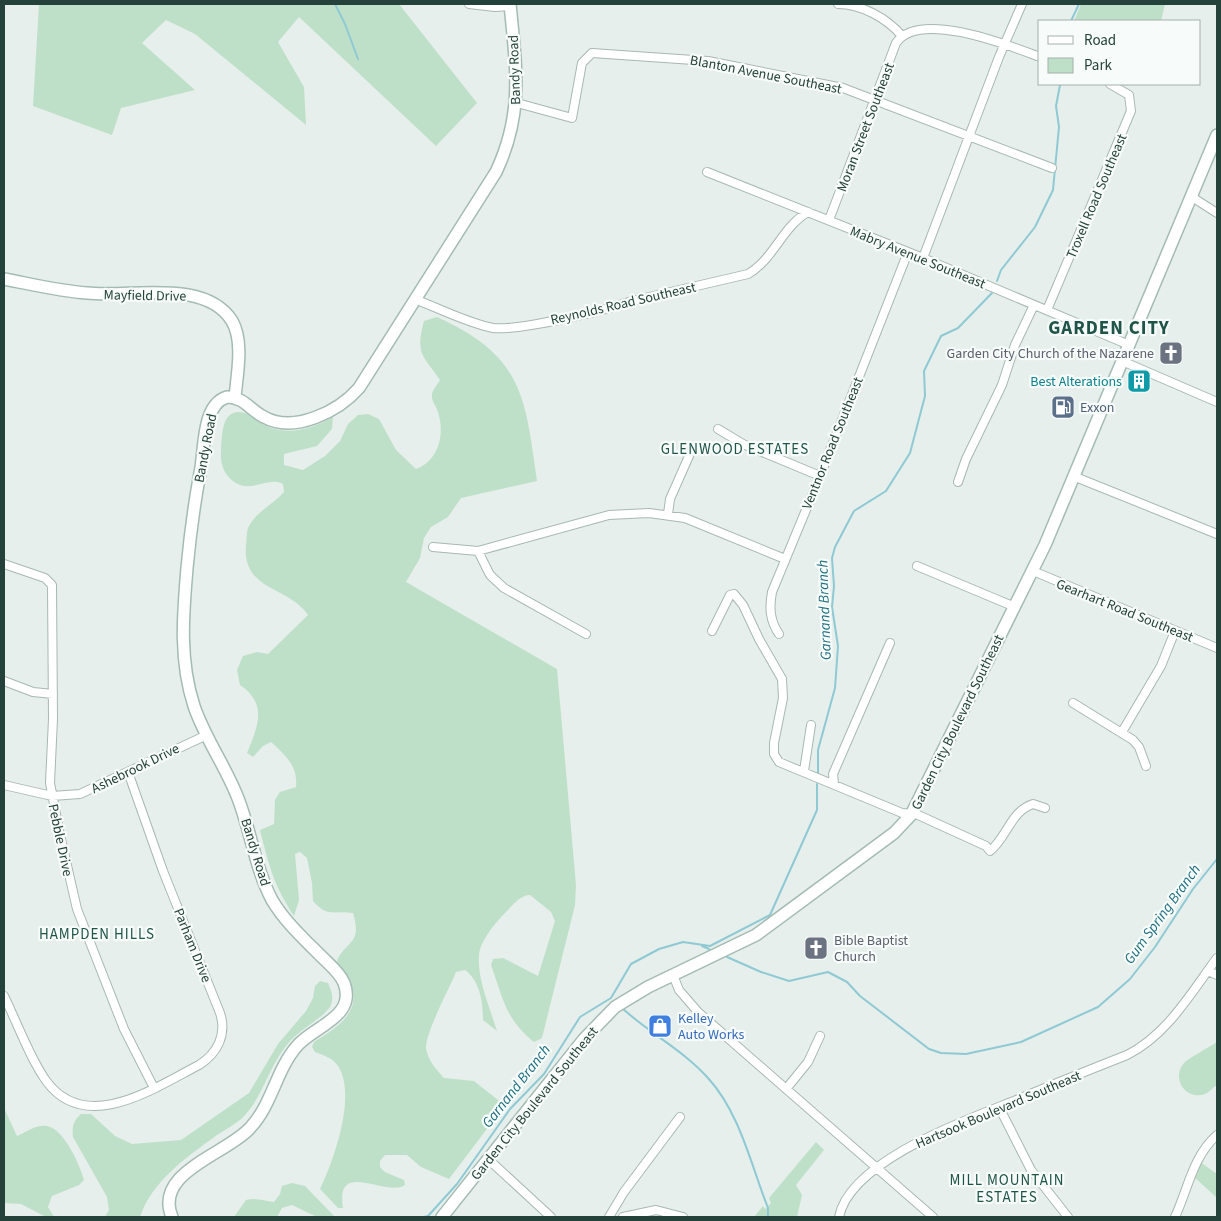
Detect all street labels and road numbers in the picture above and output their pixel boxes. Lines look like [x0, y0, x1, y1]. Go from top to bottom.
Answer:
street label: Bandy Road [504, 35, 526, 105]
street label: Blanton Avenue Southeast [688, 50, 844, 100]
street label: Moran Street Southeast [832, 60, 900, 195]
street label: Troxell Road Southeast [1062, 131, 1132, 262]
street label: Mabry Avenue Southeast [847, 222, 989, 294]
street label: Reynolds Road Southeast [549, 277, 698, 330]
street label: Mayfield Drive [103, 285, 187, 307]
street label: Ventnor Road Southeast [797, 374, 869, 513]
street label: Bandy Road [189, 412, 222, 485]
street label: Gearhart Road Southeast [1053, 574, 1196, 648]
street label: Garden City Boulevard Southeast [907, 631, 1009, 813]
street label: Ashebrook Drive [88, 739, 183, 799]
street label: Pebble Drive [43, 802, 77, 878]
street label: Bandy Road [235, 816, 275, 889]
street label: Parham Drive [168, 905, 216, 986]
street label: Garden City Boulevard Southeast [466, 1022, 603, 1185]
street label: Hartsook Boulevard Southeast [912, 1066, 1085, 1154]

